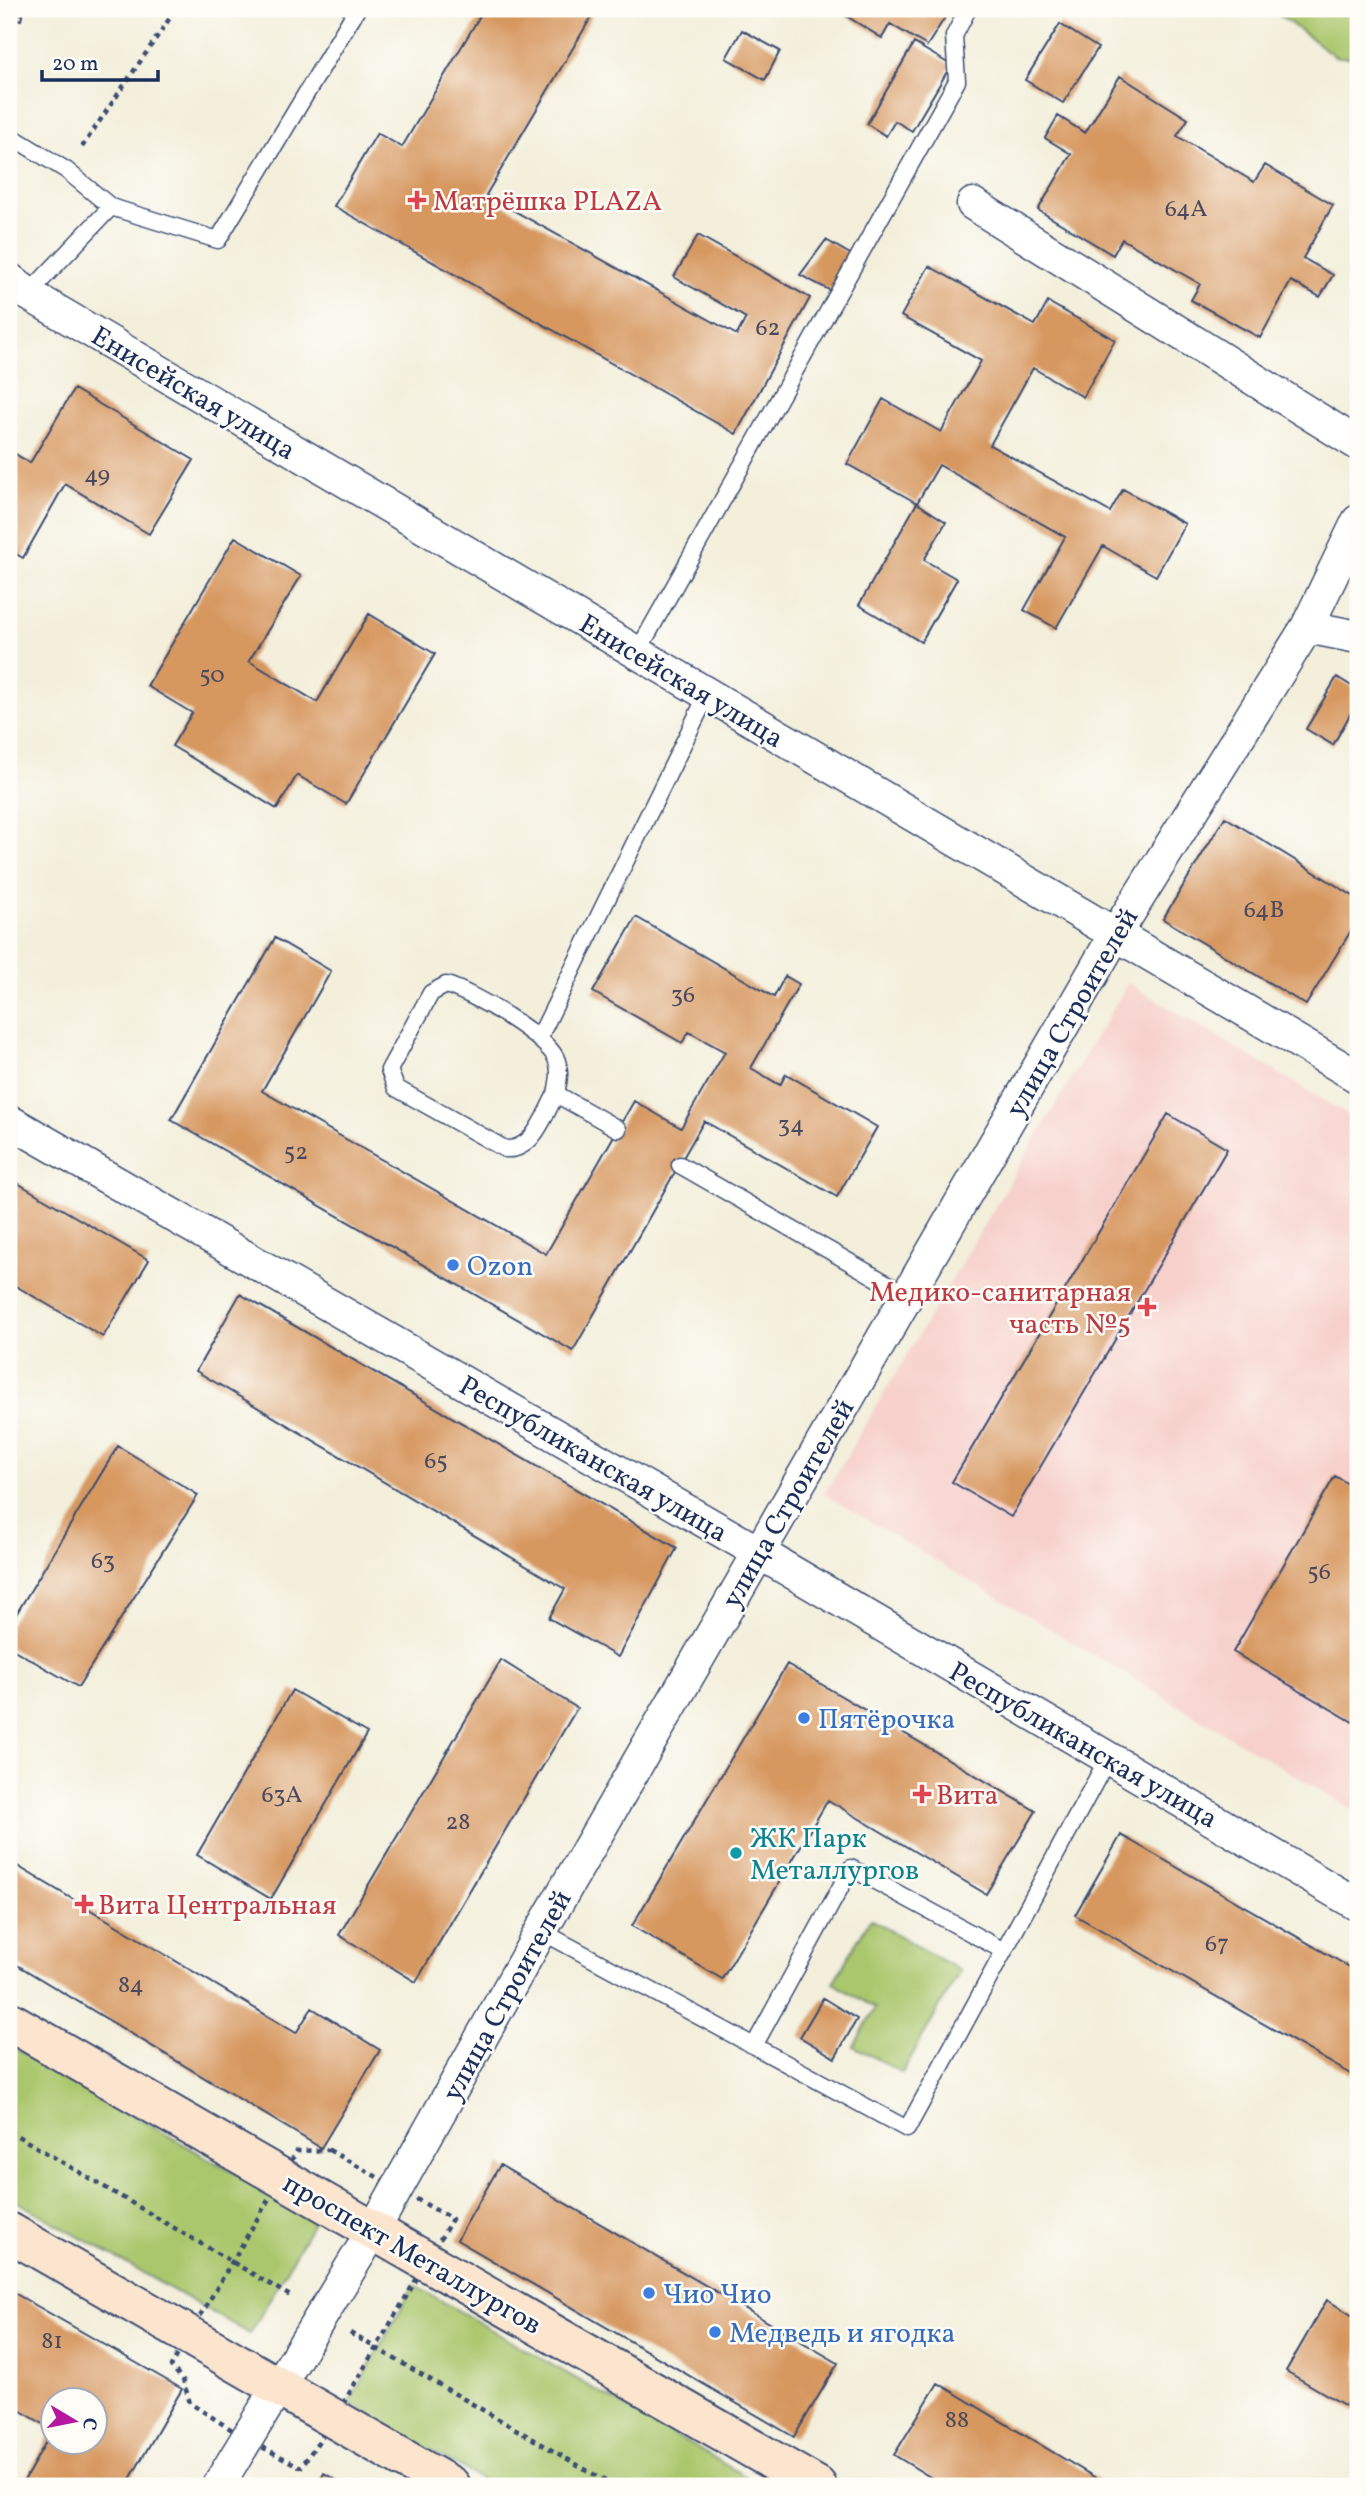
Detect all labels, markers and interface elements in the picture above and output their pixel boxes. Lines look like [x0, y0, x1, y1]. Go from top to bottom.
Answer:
scale bar [42, 38, 158, 82]
text: 20 m [52, 50, 98, 79]
place label: Матрёшка PLAZA [433, 183, 662, 222]
marker: Матрёшка PLAZA [407, 190, 427, 210]
house number: 64А [1165, 193, 1207, 227]
house number: 62 [755, 312, 781, 346]
street label: Енисейская улица [83, 318, 302, 471]
house number: 49 [84, 459, 110, 493]
street label: Енисейская улица [571, 606, 790, 759]
house number: 50 [199, 659, 225, 693]
house number: 64В [1244, 894, 1284, 928]
street label: улица Строителей [997, 901, 1149, 1125]
house number: 36 [671, 979, 695, 1013]
house number: 34 [778, 1109, 804, 1143]
house number: 52 [284, 1136, 308, 1170]
place label: Ozon [467, 1248, 533, 1287]
marker: Ozon [445, 1257, 461, 1273]
place label: Медико-санитарная часть №5 [869, 1274, 1131, 1345]
marker: Медико-санитарная часть №5 [1137, 1297, 1157, 1317]
street label: Республиканская улица [451, 1367, 734, 1553]
street label: улица Строителей [713, 1392, 865, 1616]
house number: 65 [424, 1445, 448, 1479]
house number: 63 [91, 1545, 115, 1579]
house number: 56 [1307, 1556, 1331, 1590]
street label: Республиканская улица [941, 1653, 1224, 1839]
place label: Пятёрочка [818, 1701, 955, 1740]
marker: Пятёрочка [796, 1710, 812, 1726]
place label: Вита [936, 1777, 998, 1816]
house number: 63А [261, 1779, 303, 1813]
marker: Вита [914, 1786, 930, 1802]
house number: 28 [445, 1806, 471, 1840]
place label: ЖК Парк Металлургов [750, 1820, 919, 1891]
marker: ЖК Парк Металлургов [728, 1845, 744, 1861]
street label: улица Строителей [434, 1884, 582, 2109]
place label: Вита Центральная [98, 1887, 337, 1926]
marker: Вита Центральная [76, 1896, 92, 1912]
house number: 67 [1205, 1928, 1229, 1962]
house number: 84 [118, 1969, 144, 2003]
street label: проспект Металлургов [275, 2165, 548, 2345]
place label: Чио Чио [663, 2276, 772, 2315]
marker: Чио Чио [641, 2285, 657, 2301]
place label: Медведь и ягодка [729, 2315, 956, 2354]
marker: Медведь и ягодка [707, 2324, 723, 2340]
house number: 81 [41, 2325, 63, 2359]
north arrow [38, 2386, 108, 2456]
house number: 88 [945, 2404, 969, 2438]
text: С [75, 2415, 103, 2432]

